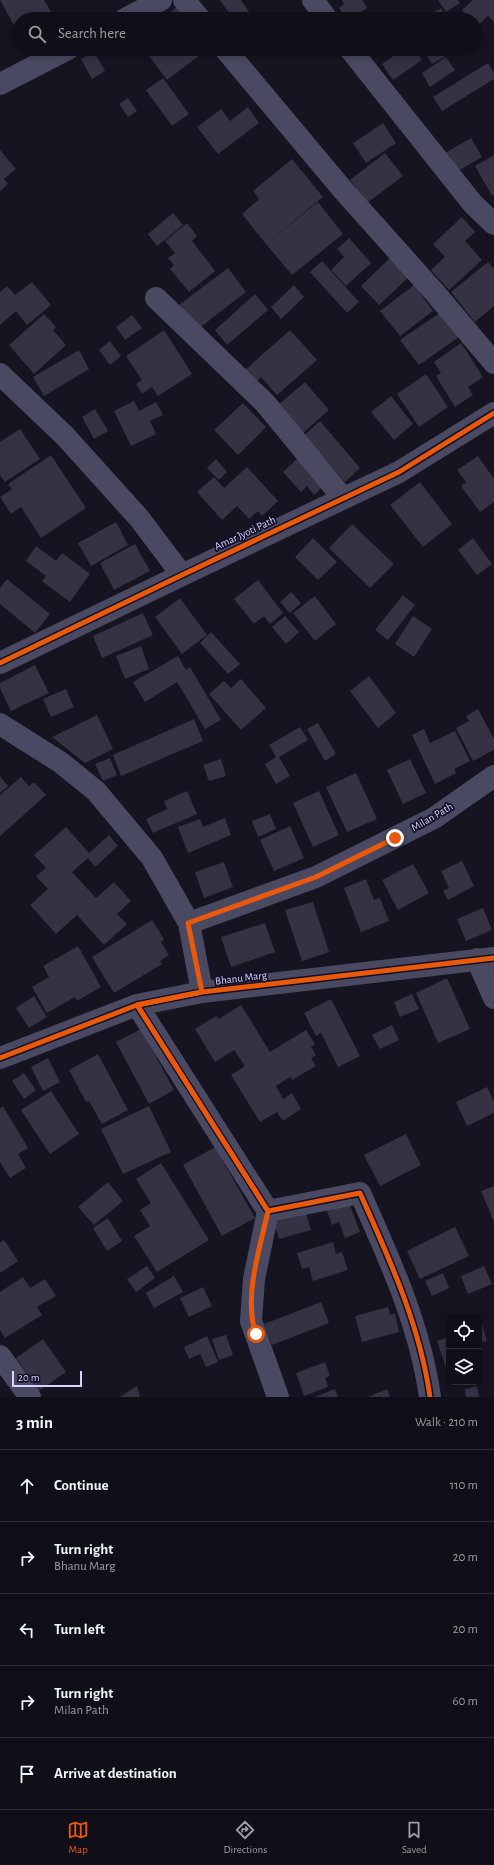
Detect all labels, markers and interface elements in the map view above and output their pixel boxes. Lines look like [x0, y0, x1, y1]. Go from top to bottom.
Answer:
search box [12, 12, 482, 56]
icon: search [26, 23, 48, 45]
text: Search here [58, 26, 126, 41]
street label: Amar Jyoti Path [213, 514, 277, 552]
street label: Milan Path [409, 801, 455, 833]
route end [386, 829, 404, 847]
street label: Bhanu Marg [214, 969, 268, 987]
map controls [446, 1313, 482, 1385]
button: locate [446, 1313, 482, 1349]
route start [247, 1325, 265, 1343]
button: layers [446, 1349, 482, 1385]
scale bar [12, 1369, 82, 1388]
text: 20 m [18, 1372, 39, 1383]
text: 3 min [16, 1414, 53, 1431]
text: Walk · 210 m [415, 1416, 478, 1429]
icon: ahead [16, 1475, 38, 1497]
text: Continue [54, 1478, 109, 1493]
text: 110 m [450, 1479, 478, 1492]
text: Turn right [54, 1542, 113, 1557]
icon: right [16, 1547, 38, 1569]
text: 20 m [453, 1551, 478, 1564]
text: Bhanu Marg [54, 1560, 116, 1573]
icon: left [16, 1619, 38, 1641]
text: Turn left [54, 1622, 105, 1637]
text: 20 m [453, 1623, 478, 1636]
text: Turn right [54, 1686, 113, 1701]
icon: right [16, 1691, 38, 1713]
text: 60 m [452, 1695, 478, 1708]
text: Milan Path [54, 1704, 109, 1717]
icon: arrive [16, 1763, 38, 1785]
text: Arrive at destination [54, 1766, 177, 1781]
tab: Map [67, 1819, 89, 1856]
tab: Directions [223, 1819, 267, 1856]
tab: Saved [402, 1819, 427, 1856]

